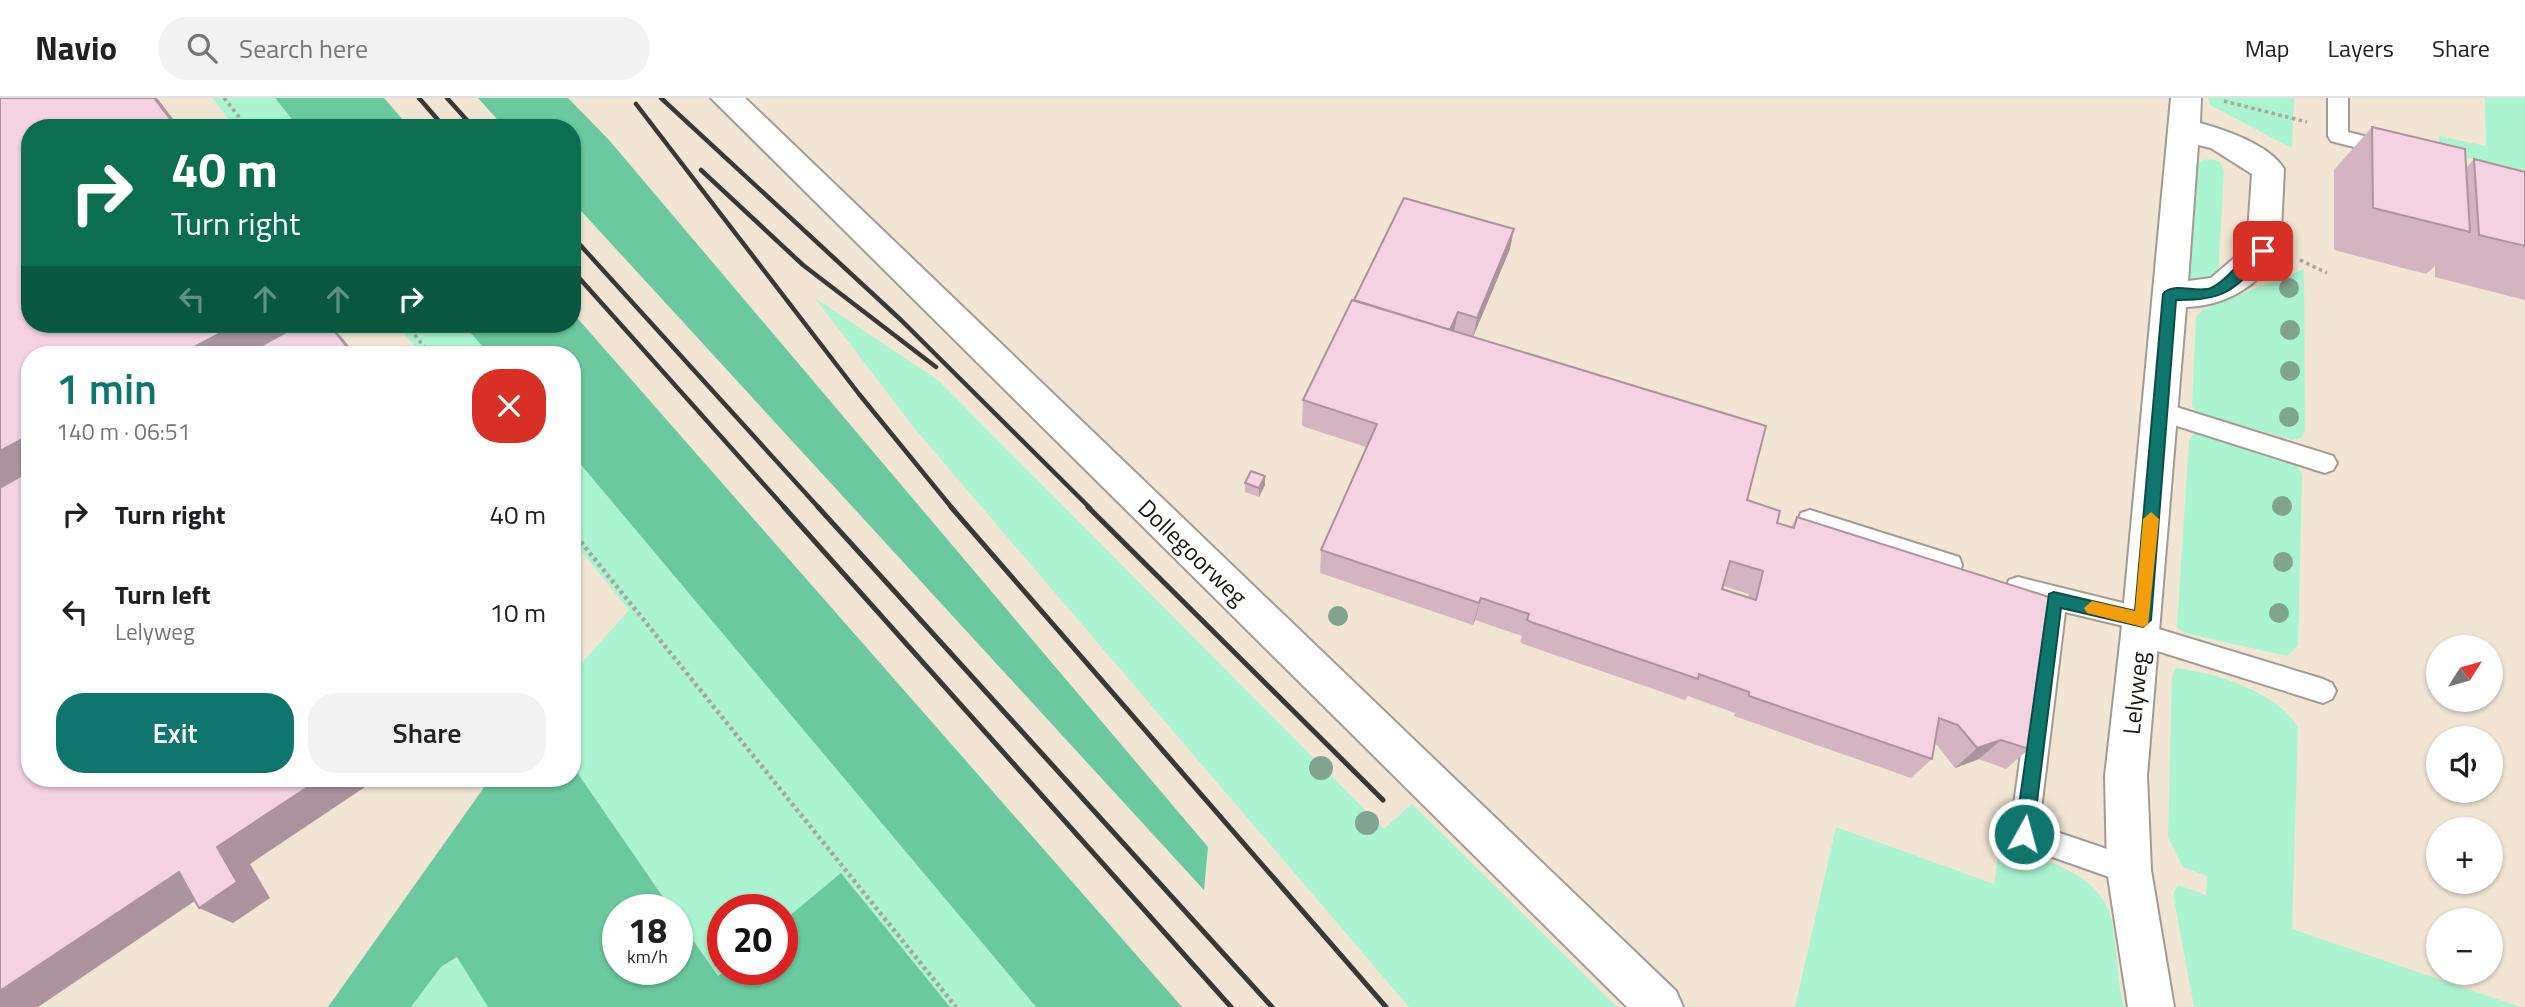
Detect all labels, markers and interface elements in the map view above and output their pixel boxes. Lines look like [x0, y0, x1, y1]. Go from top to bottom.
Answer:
search box [159, 17, 649, 80]
text: Navio [35, 23, 117, 73]
icon: search [183, 29, 221, 67]
text: Search here [239, 29, 368, 68]
text: Map [2245, 30, 2290, 66]
text: Layers [2328, 30, 2394, 66]
text: Share [2432, 30, 2490, 66]
text: 40 m [171, 131, 278, 206]
icon: right [56, 147, 147, 238]
text: Turn right [171, 199, 300, 247]
pin [2233, 221, 2293, 281]
icon: arrive [2244, 232, 2282, 270]
icon: left [173, 280, 211, 318]
icon: ahead [246, 280, 284, 318]
icon: ahead [319, 280, 357, 318]
icon: right [392, 280, 430, 318]
text: 1 min [56, 356, 157, 420]
button: close [472, 369, 546, 443]
text: 140 m · 06:51 [56, 414, 191, 449]
street label: Dollegoorweg [1130, 490, 1256, 614]
icon: right [56, 495, 94, 533]
text: Turn right [115, 495, 226, 534]
text: 40 m [489, 495, 546, 534]
text: Turn left [115, 575, 210, 614]
icon: left [56, 593, 94, 631]
text: 10 m [489, 593, 546, 632]
text: Lelyweg [115, 614, 195, 649]
north arrow [2426, 635, 2502, 712]
map controls [2426, 635, 2503, 985]
street label: Lelyweg [2113, 650, 2157, 736]
button: Exit [56, 693, 294, 773]
button: Share [308, 693, 546, 773]
button: sound [2426, 726, 2503, 803]
position arrow [1987, 797, 2061, 871]
button: + [2426, 817, 2503, 894]
speed limit sign: 20 [707, 894, 798, 985]
text: 18 [628, 903, 667, 957]
button: − [2426, 908, 2503, 985]
text: km/h [627, 943, 668, 970]

